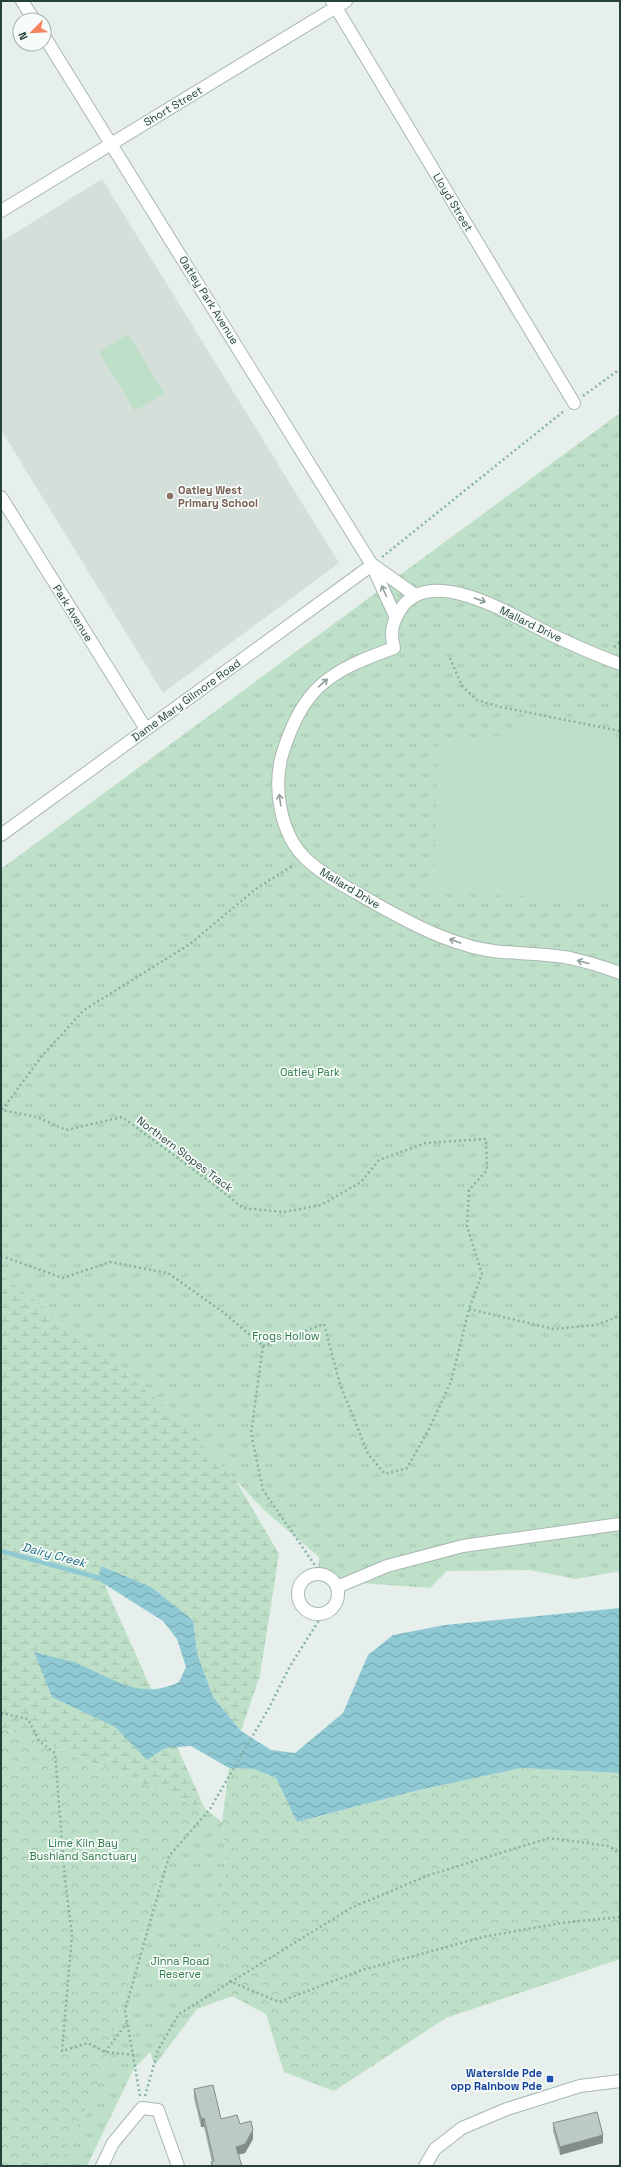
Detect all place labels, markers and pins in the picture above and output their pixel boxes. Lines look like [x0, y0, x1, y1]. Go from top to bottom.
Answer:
place label: Oatley West Primary School [178, 483, 258, 510]
marker: Oatley West Primary School [165, 491, 175, 501]
place label: Waterside Pde opp Rainbow Pde [450, 2066, 542, 2093]
marker: Waterside Pde opp Rainbow Pde [545, 2074, 555, 2084]

